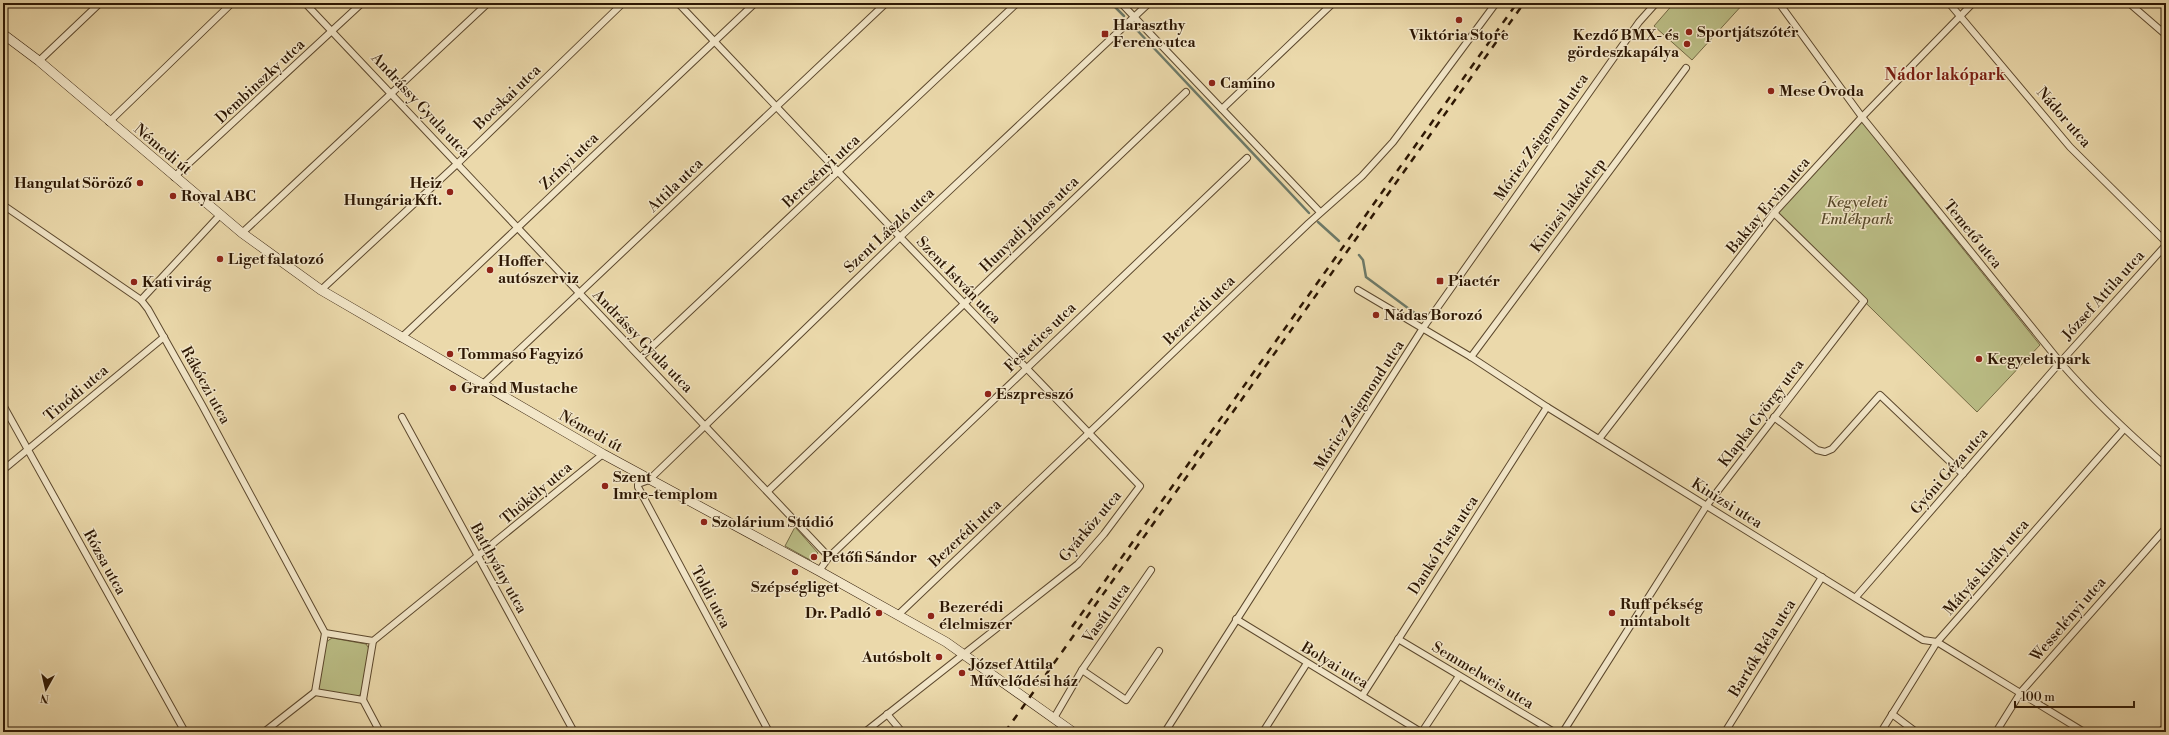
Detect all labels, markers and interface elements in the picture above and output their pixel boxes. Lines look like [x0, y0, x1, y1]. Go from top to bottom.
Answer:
marker: Viktória Store [1454, 15, 1464, 25]
place label: Haraszthy Ferenc utca [1113, 16, 1197, 52]
place label: Sportjátszótér [1697, 23, 1799, 42]
place label: Viktória Store [1408, 26, 1509, 45]
place label: Kezdő BMX- és gördeszkapálya [1567, 26, 1680, 62]
marker: Sportjátszótér [1684, 27, 1694, 37]
marker: Haraszthy Ferenc utca [1100, 29, 1110, 39]
street label: Dembinszky utca [212, 35, 309, 128]
marker: Kezdő BMX- és gördeszkapálya [1682, 39, 1692, 49]
street label: Andrássy Gyula utca [366, 48, 474, 162]
street label: Bocskai utca [469, 60, 545, 135]
district label: Nádor lakópark [1885, 65, 2006, 85]
street label: Móricz Zsigmond utca [1490, 70, 1593, 205]
place label: Camino [1220, 74, 1275, 93]
marker: Camino [1207, 78, 1217, 88]
place label: Mese Óvoda [1779, 81, 1865, 101]
street label: Nádor utca [2032, 83, 2095, 152]
marker: Mese Óvoda [1766, 86, 1776, 96]
street label: Némedi út [130, 120, 196, 179]
street label: Zrínyi utca [536, 128, 603, 194]
street label: Bercsényi utca [778, 130, 864, 213]
street label: Baktay Ervin utca [1722, 153, 1815, 258]
street label: Attila utca [643, 154, 707, 217]
street label: Kinizsi lakótelep [1527, 154, 1610, 256]
street label: Hunyadi János utca [976, 172, 1083, 277]
place label: Hangulat Söröző [14, 174, 132, 193]
place label: Heiz Hungária Kft. [344, 174, 442, 210]
marker: Hangulat Söröző [135, 178, 145, 188]
street label: Szent László utca [840, 183, 939, 277]
place label: Royal ABC [181, 187, 256, 206]
marker: Heiz Hungária Kft. [445, 187, 455, 197]
marker: Royal ABC [168, 191, 178, 201]
park label: Kegyeleti Emlékpark [1820, 193, 1893, 229]
street label: Temető utca [1939, 196, 2006, 273]
street label: Szent István utca [912, 233, 1005, 328]
street label: József Attila utca [2057, 246, 2149, 345]
place label: Liget falatozó [228, 250, 324, 269]
place label: Hoffer autószerviz [498, 252, 579, 288]
marker: Liget falatozó [215, 254, 225, 264]
marker: Hoffer autószerviz [485, 265, 495, 275]
street label: Bezerédi utca [1159, 271, 1239, 350]
place label: Piactér [1448, 272, 1501, 291]
place label: Kati virág [142, 273, 212, 292]
marker: Piactér [1435, 276, 1445, 286]
marker: Kati virág [129, 277, 139, 287]
street label: Andrássy Gyula utca [588, 285, 697, 397]
street label: Festetics utca [1001, 298, 1080, 376]
place label: Nádas Borozó [1384, 306, 1483, 325]
marker: Nádas Borozó [1371, 310, 1381, 320]
street label: Móricz Zsigmond utca [1310, 336, 1409, 474]
street label: Rákóczi utca [176, 343, 235, 428]
place label: Tommaso Fagyizó [458, 345, 584, 364]
marker: Tommaso Fagyizó [445, 349, 455, 359]
place label: Kegyeleti park [1987, 350, 2091, 369]
marker: Kegyeleti park [1974, 354, 1984, 364]
street label: Klapka György utca [1715, 355, 1808, 471]
street label: Tinódi utca [40, 361, 113, 426]
place label: Grand Mustache [461, 379, 578, 398]
marker: Grand Mustache [448, 383, 458, 393]
place label: Eszpresszó [996, 385, 1074, 404]
marker: Eszpresszó [983, 389, 993, 399]
street label: Némedi út [556, 406, 626, 457]
street label: Gyóni Géza utca [1907, 424, 1993, 519]
street label: Thököly utca [497, 458, 576, 529]
place label: Szent Imre-templom [613, 468, 718, 504]
street label: Kinizsi utca [1688, 474, 1766, 533]
marker: Szent Imre-templom [600, 481, 610, 491]
street label: Gyárköz utca [1055, 486, 1126, 566]
street label: Dankó Pista utca [1404, 492, 1483, 598]
street label: Bezerédi utca [924, 495, 1006, 572]
place label: Szolárium Stúdió [712, 513, 834, 532]
street label: Mátyás király utca [1939, 515, 2034, 619]
marker: Szolárium Stúdió [699, 517, 709, 527]
street label: Batthyány utca [465, 519, 531, 617]
street label: Rózsa utca [79, 526, 131, 599]
place label: Petőfi Sándor [822, 548, 917, 567]
marker: Petőfi Sándor [809, 552, 819, 562]
street label: Toldi utca [686, 563, 735, 632]
marker: Szépségliget [790, 567, 800, 577]
street label: Wesselényi utca [2026, 573, 2111, 666]
place label: Szépségliget [751, 578, 840, 597]
street label: Vasút utca [1078, 579, 1134, 648]
place label: Ruff pékség mintabolt [1620, 595, 1703, 631]
street label: Bartók Béla utca [1724, 596, 1800, 701]
place label: Bezerédi élelmiszer [939, 598, 1013, 634]
place label: Dr. Padló [805, 604, 871, 623]
marker: Dr. Padló [874, 608, 884, 618]
marker: Ruff pékség mintabolt [1607, 608, 1617, 618]
marker: Bezerédi élelmiszer [926, 611, 936, 621]
street label: Bolyai utca [1297, 637, 1372, 693]
street label: Semmelweis utca [1428, 637, 1538, 714]
place label: Autósbolt [861, 648, 932, 667]
marker: Autósbolt [934, 652, 944, 662]
place label: József Attila Művelődési ház [968, 655, 1078, 691]
marker: József Attila Művelődési ház [957, 668, 967, 678]
north arrow [26, 669, 66, 709]
scale bar [2015, 683, 2134, 709]
text: N [39, 690, 50, 705]
text: 100 m [2021, 690, 2055, 705]

